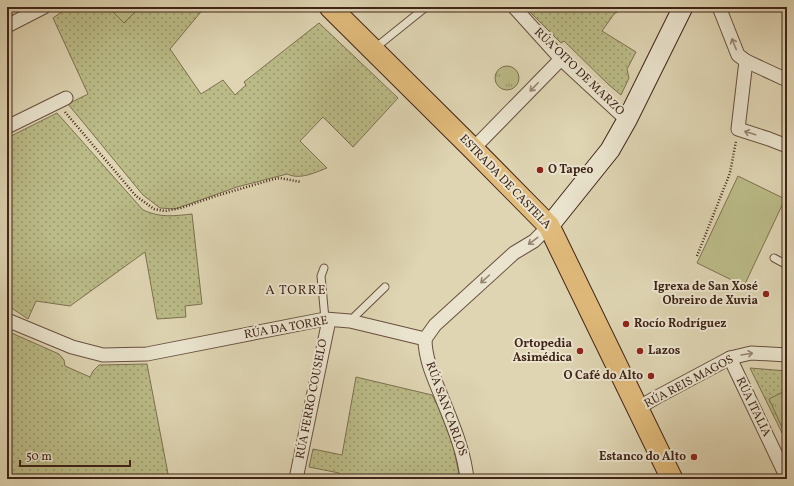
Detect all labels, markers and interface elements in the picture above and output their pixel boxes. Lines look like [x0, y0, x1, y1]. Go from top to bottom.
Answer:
street label: RÚA OITO DE MARZO [530, 24, 629, 120]
one-way arrow [729, 38, 737, 50]
one-way arrow [529, 82, 539, 92]
one-way arrow [744, 129, 757, 136]
street label: ESTRADA DE CASTELA [456, 131, 555, 233]
place label: O Tapeo [548, 162, 593, 178]
marker: O Tapeo [535, 165, 545, 175]
one-way arrow [527, 237, 538, 245]
one-way arrow [480, 274, 490, 284]
place label: Igrexa de San Xosé Obreiro de Xuvia [653, 279, 758, 309]
district label: A TORRE [266, 282, 326, 300]
marker: Igrexa de San Xosé Obreiro de Xuvia [761, 289, 771, 299]
street label: RÚA DA TORRE [243, 312, 329, 343]
place label: Rocío Rodríguez [634, 316, 726, 332]
marker: Rocío Rodríguez [621, 319, 631, 329]
place label: Ortopedia Asimédica [513, 336, 572, 366]
street label: RÚA FERRO COUSELO [292, 337, 332, 460]
place label: Lazos [648, 343, 681, 359]
marker: Ortopedia Asimédica [575, 346, 585, 356]
marker: Lazos [635, 346, 645, 356]
one-way arrow [741, 350, 754, 358]
street label: RÚA REIS MAGOS [641, 351, 736, 412]
street label: RÚA SAN CARLOS [421, 359, 471, 458]
place label: O Café do Alto [564, 368, 643, 384]
marker: O Café do Alto [646, 371, 656, 381]
street label: RÚA ITALIA [732, 374, 775, 440]
scale bar [20, 442, 130, 468]
text: 50 m [26, 449, 52, 465]
place label: Estanco do Alto [599, 449, 686, 465]
marker: Estanco do Alto [689, 452, 699, 462]

